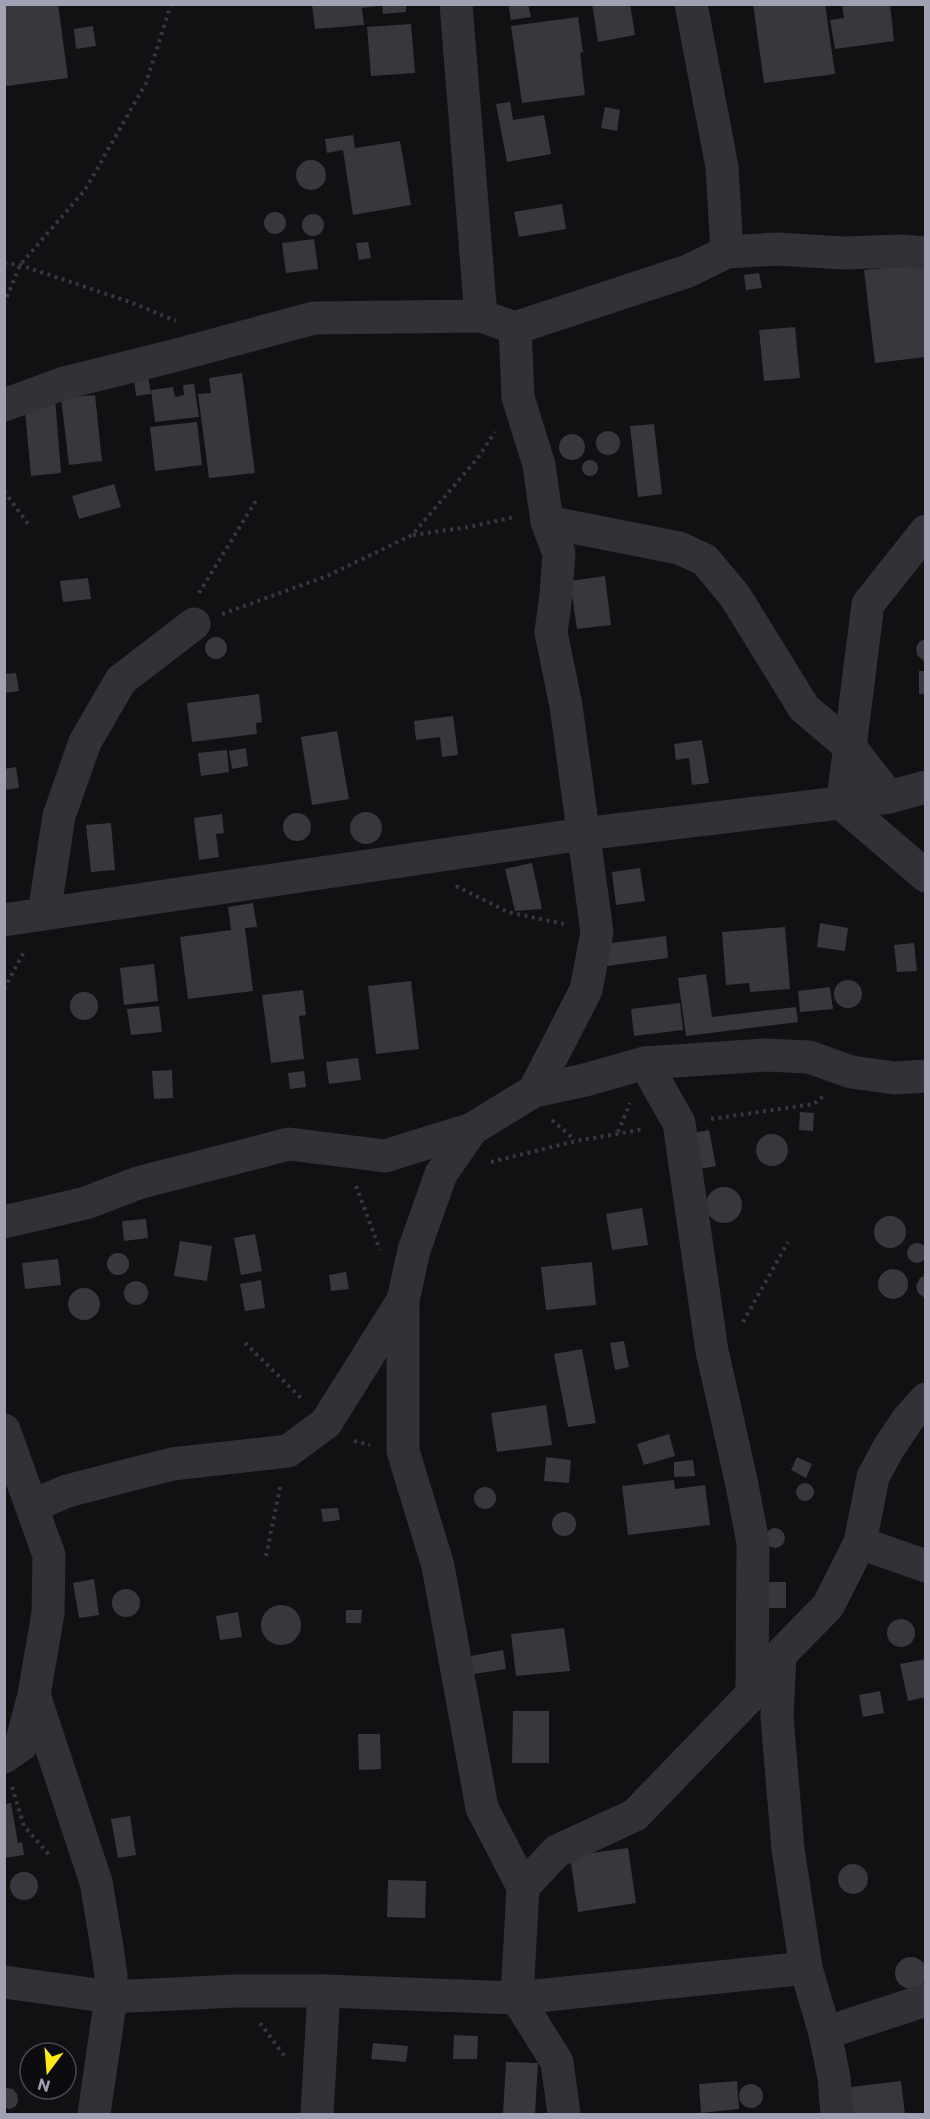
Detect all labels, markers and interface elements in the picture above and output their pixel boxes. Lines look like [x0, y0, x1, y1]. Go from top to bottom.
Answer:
north arrow [18, 2041, 78, 2101]
text: N [35, 2075, 52, 2097]

